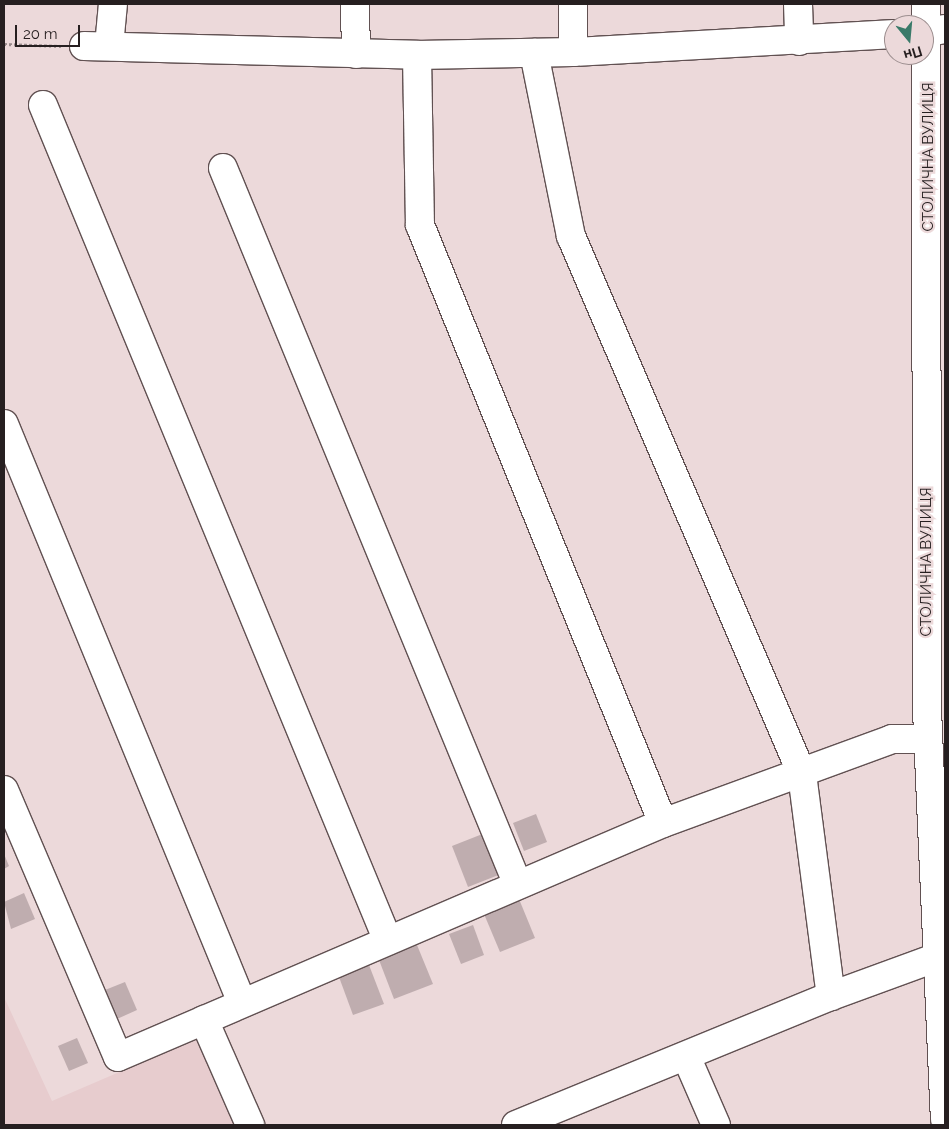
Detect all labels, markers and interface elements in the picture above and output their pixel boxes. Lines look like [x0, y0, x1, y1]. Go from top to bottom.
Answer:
scale bar [18, 15, 82, 47]
north arrow [884, 15, 934, 65]
text: 20 m [23, 25, 58, 43]
text: Пн [902, 43, 924, 64]
street label: СТОЛИЧНА ВУЛИЦЯ [920, 82, 938, 232]
street label: СТОЛИЧНА ВУЛИЦЯ [918, 487, 936, 637]

